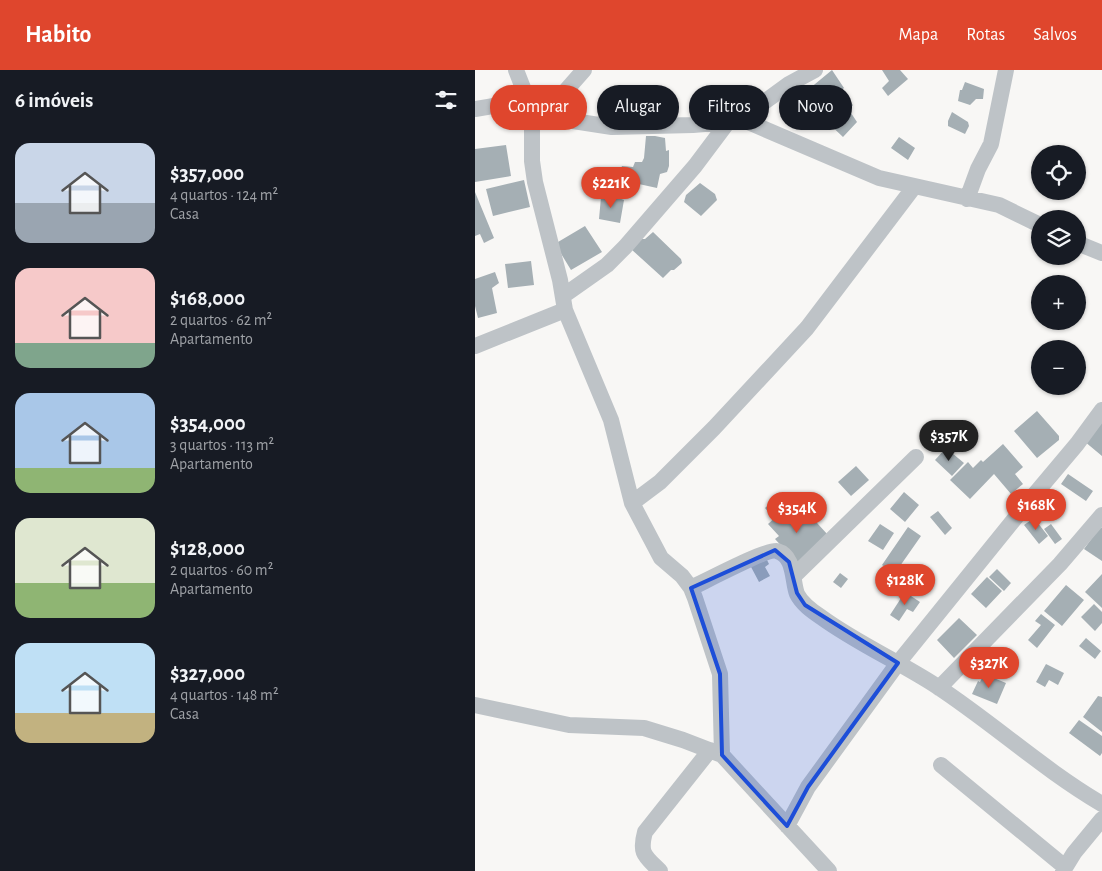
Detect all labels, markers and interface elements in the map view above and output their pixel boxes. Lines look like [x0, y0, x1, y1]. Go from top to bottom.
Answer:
text: Habito [25, 23, 91, 47]
text: Mapa [899, 26, 938, 44]
text: Rotas [966, 26, 1005, 44]
text: Salvos [1033, 26, 1077, 44]
chip: Comprar [490, 85, 587, 130]
chip: Alugar [597, 85, 679, 130]
chip: Filtros [689, 85, 769, 130]
chip: Novo [779, 85, 852, 130]
icon: filters [432, 86, 460, 114]
text: 6 imóveis [15, 90, 93, 111]
map controls [1031, 145, 1086, 395]
button: locate [1031, 145, 1086, 200]
icon: home [55, 163, 115, 223]
text: $357,000 [170, 163, 244, 184]
pin: $221K [576, 166, 646, 209]
text: $221K [592, 175, 630, 191]
text: 4 quartos · 124 m² [170, 187, 278, 203]
text: Casa [170, 206, 199, 222]
button: layers [1031, 210, 1086, 265]
button: + [1031, 275, 1086, 330]
icon: home [55, 288, 115, 348]
text: $168,000 [170, 288, 245, 309]
text: 2 quartos · 62 m² [170, 312, 272, 328]
text: Apartamento [170, 331, 253, 347]
button: − [1031, 340, 1086, 395]
icon: home [55, 413, 115, 473]
text: $354,000 [170, 413, 246, 434]
pin: $357K [914, 420, 984, 462]
text: $357K [930, 428, 968, 444]
text: 3 quartos · 113 m² [170, 437, 274, 453]
text: Apartamento [170, 456, 253, 472]
pin: $168K [1001, 488, 1071, 531]
pin: $354K [762, 492, 832, 534]
text: $168K [1017, 497, 1055, 513]
text: $354K [778, 500, 816, 516]
icon: home [55, 538, 115, 598]
text: $128,000 [170, 538, 245, 559]
text: 2 quartos · 60 m² [170, 562, 273, 578]
pin: $128K [870, 564, 940, 606]
text: $128K [886, 572, 924, 588]
text: Apartamento [170, 581, 253, 597]
pin: $327K [954, 646, 1024, 689]
text: $327K [970, 655, 1008, 671]
icon: home [55, 663, 115, 723]
text: $327,000 [170, 663, 245, 684]
text: 4 quartos · 148 m² [170, 687, 278, 703]
text: Casa [170, 706, 199, 722]

